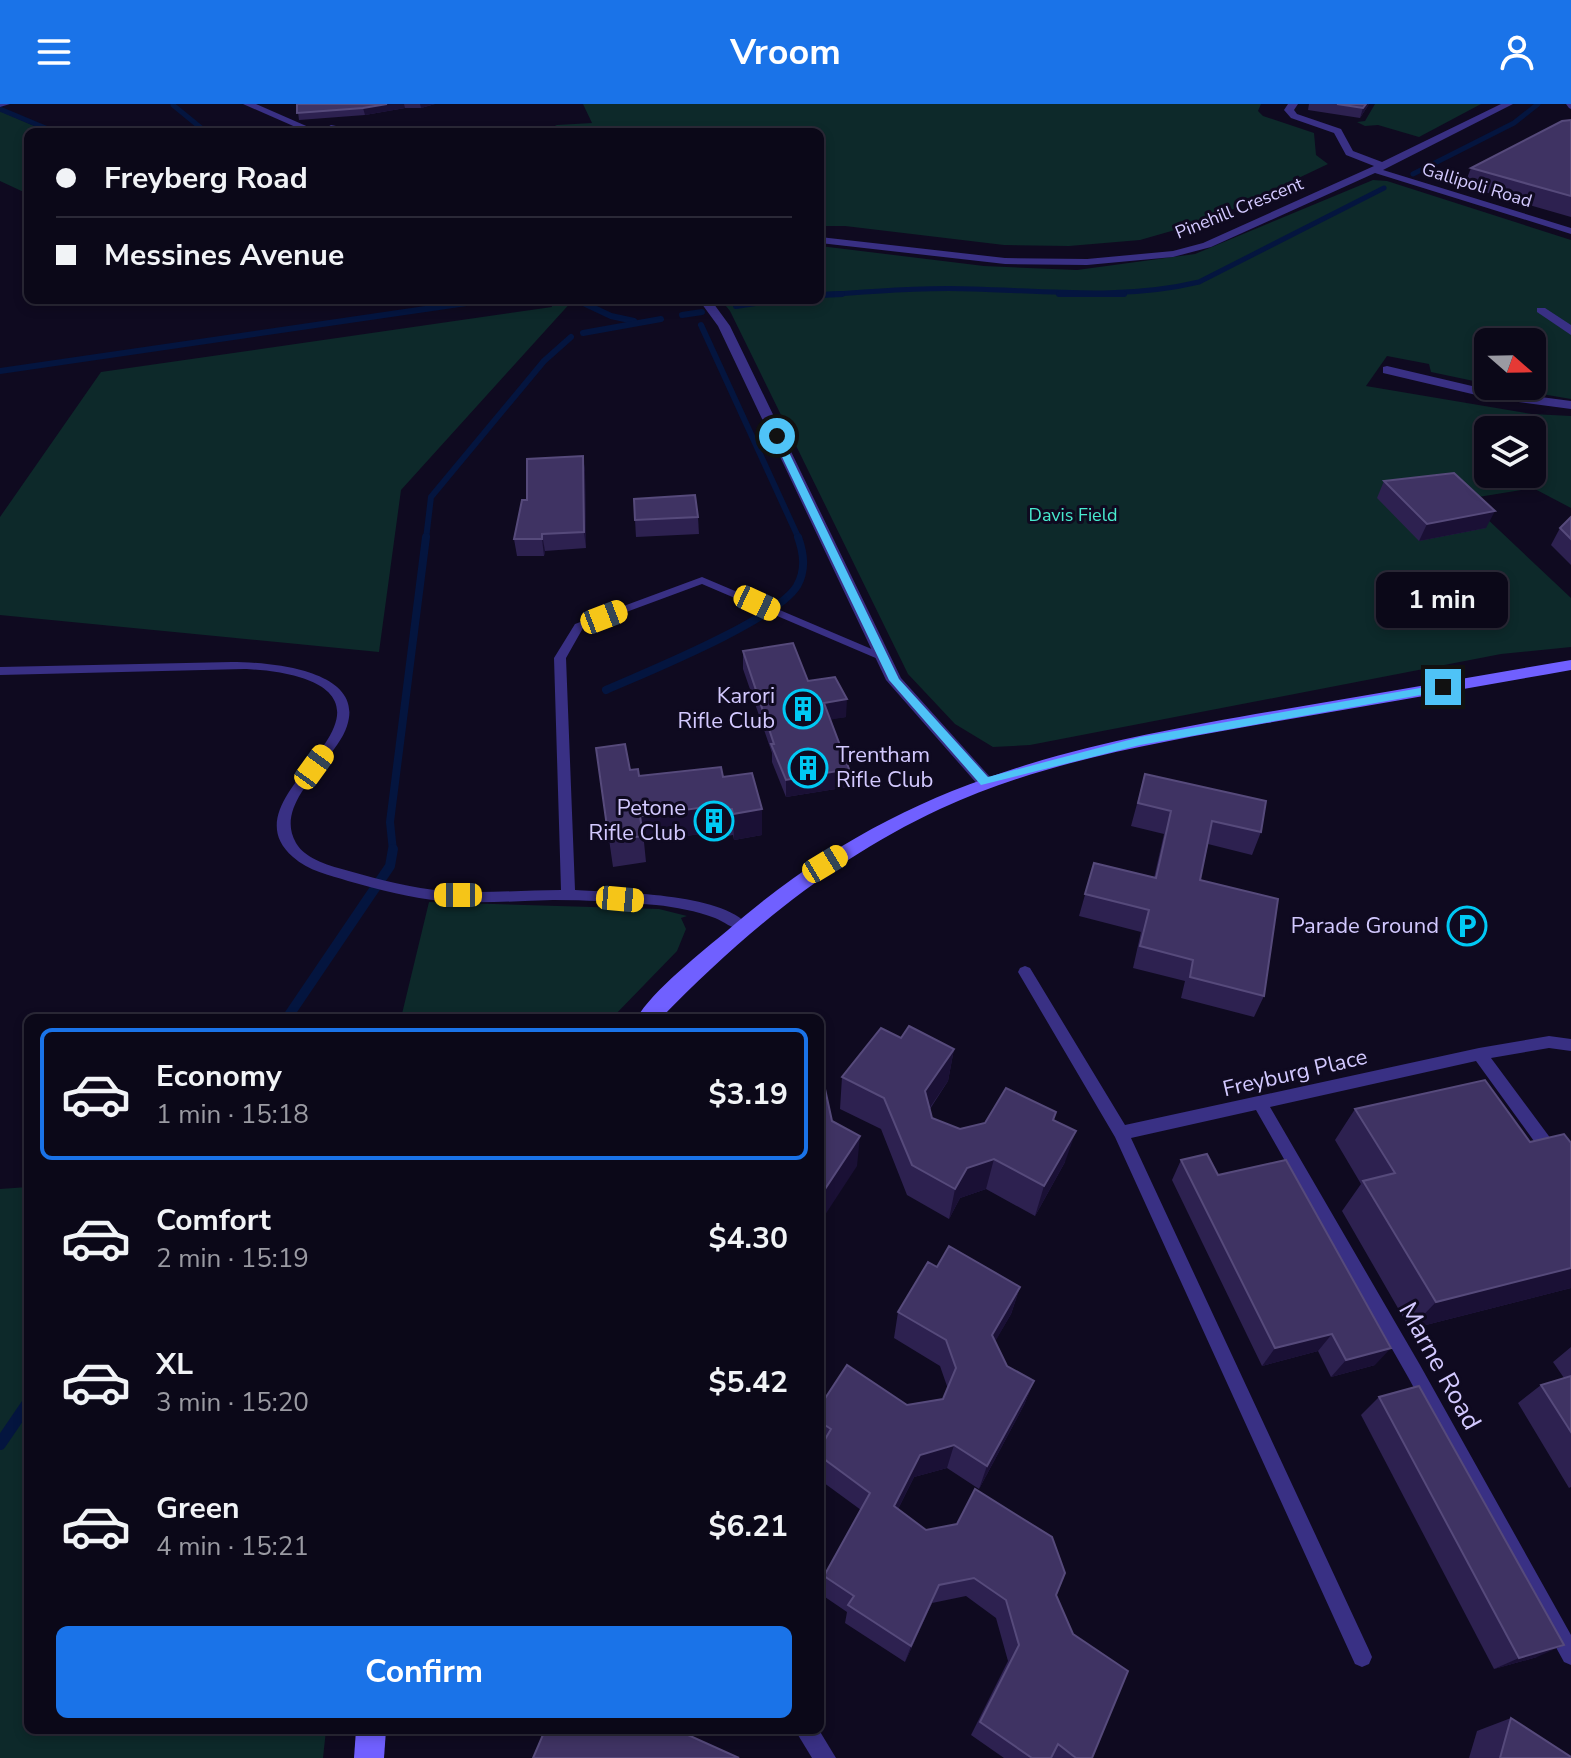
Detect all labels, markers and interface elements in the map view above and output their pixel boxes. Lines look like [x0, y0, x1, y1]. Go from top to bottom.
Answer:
text: Vroom [730, 28, 841, 77]
icon: menu [32, 30, 76, 74]
icon: person [1495, 30, 1539, 74]
street label: Gallipoli Road [1419, 157, 1535, 213]
text: Freyberg Road [104, 158, 308, 199]
street label: Pinehill Crescent [1171, 171, 1307, 245]
text: Messines Avenue [104, 235, 344, 276]
north arrow [1474, 328, 1546, 400]
map controls [1474, 328, 1546, 488]
button: layers [1474, 416, 1546, 488]
route start [759, 418, 795, 454]
park label: Davis Field [1029, 503, 1117, 527]
callout: 1 min [1377, 571, 1509, 627]
car [730, 582, 784, 624]
text: 1 min [1408, 582, 1476, 617]
car [577, 597, 631, 637]
route end [1425, 669, 1461, 705]
place label: Karori Rifle Club [678, 681, 775, 736]
building icon: Karori Rifle Club [782, 688, 824, 730]
place label: Trentham Rifle Club [836, 740, 933, 795]
car [290, 741, 338, 793]
building icon: Trentham Rifle Club [787, 747, 829, 789]
place label: Petone Rifle Club [589, 793, 686, 848]
building icon: Petone Rifle Club [693, 800, 735, 842]
car [798, 841, 852, 887]
car [434, 883, 482, 907]
car [595, 885, 645, 913]
parking icon: Parade Ground [1446, 905, 1488, 947]
place label: Parade Ground [1291, 911, 1439, 941]
street label: Freyburg Place [1220, 1042, 1370, 1104]
text: Economy [156, 1056, 282, 1097]
icon: car [60, 1058, 132, 1130]
text: $3.19 [709, 1074, 788, 1115]
text: 1 min · 15:18 [156, 1097, 309, 1132]
text: Comfort [156, 1200, 271, 1241]
icon: car [60, 1202, 132, 1274]
text: $4.30 [709, 1218, 788, 1259]
text: 2 min · 15:19 [156, 1241, 309, 1276]
street label: Marne Road [1390, 1296, 1490, 1436]
text: XL [156, 1344, 193, 1385]
icon: car [60, 1346, 132, 1418]
text: $5.42 [709, 1362, 788, 1403]
text: 3 min · 15:20 [156, 1385, 309, 1420]
text: Green [156, 1488, 240, 1529]
icon: car [60, 1490, 132, 1562]
text: $6.21 [709, 1506, 788, 1547]
text: 4 min · 15:21 [156, 1529, 309, 1564]
button: Confirm [56, 1626, 792, 1718]

